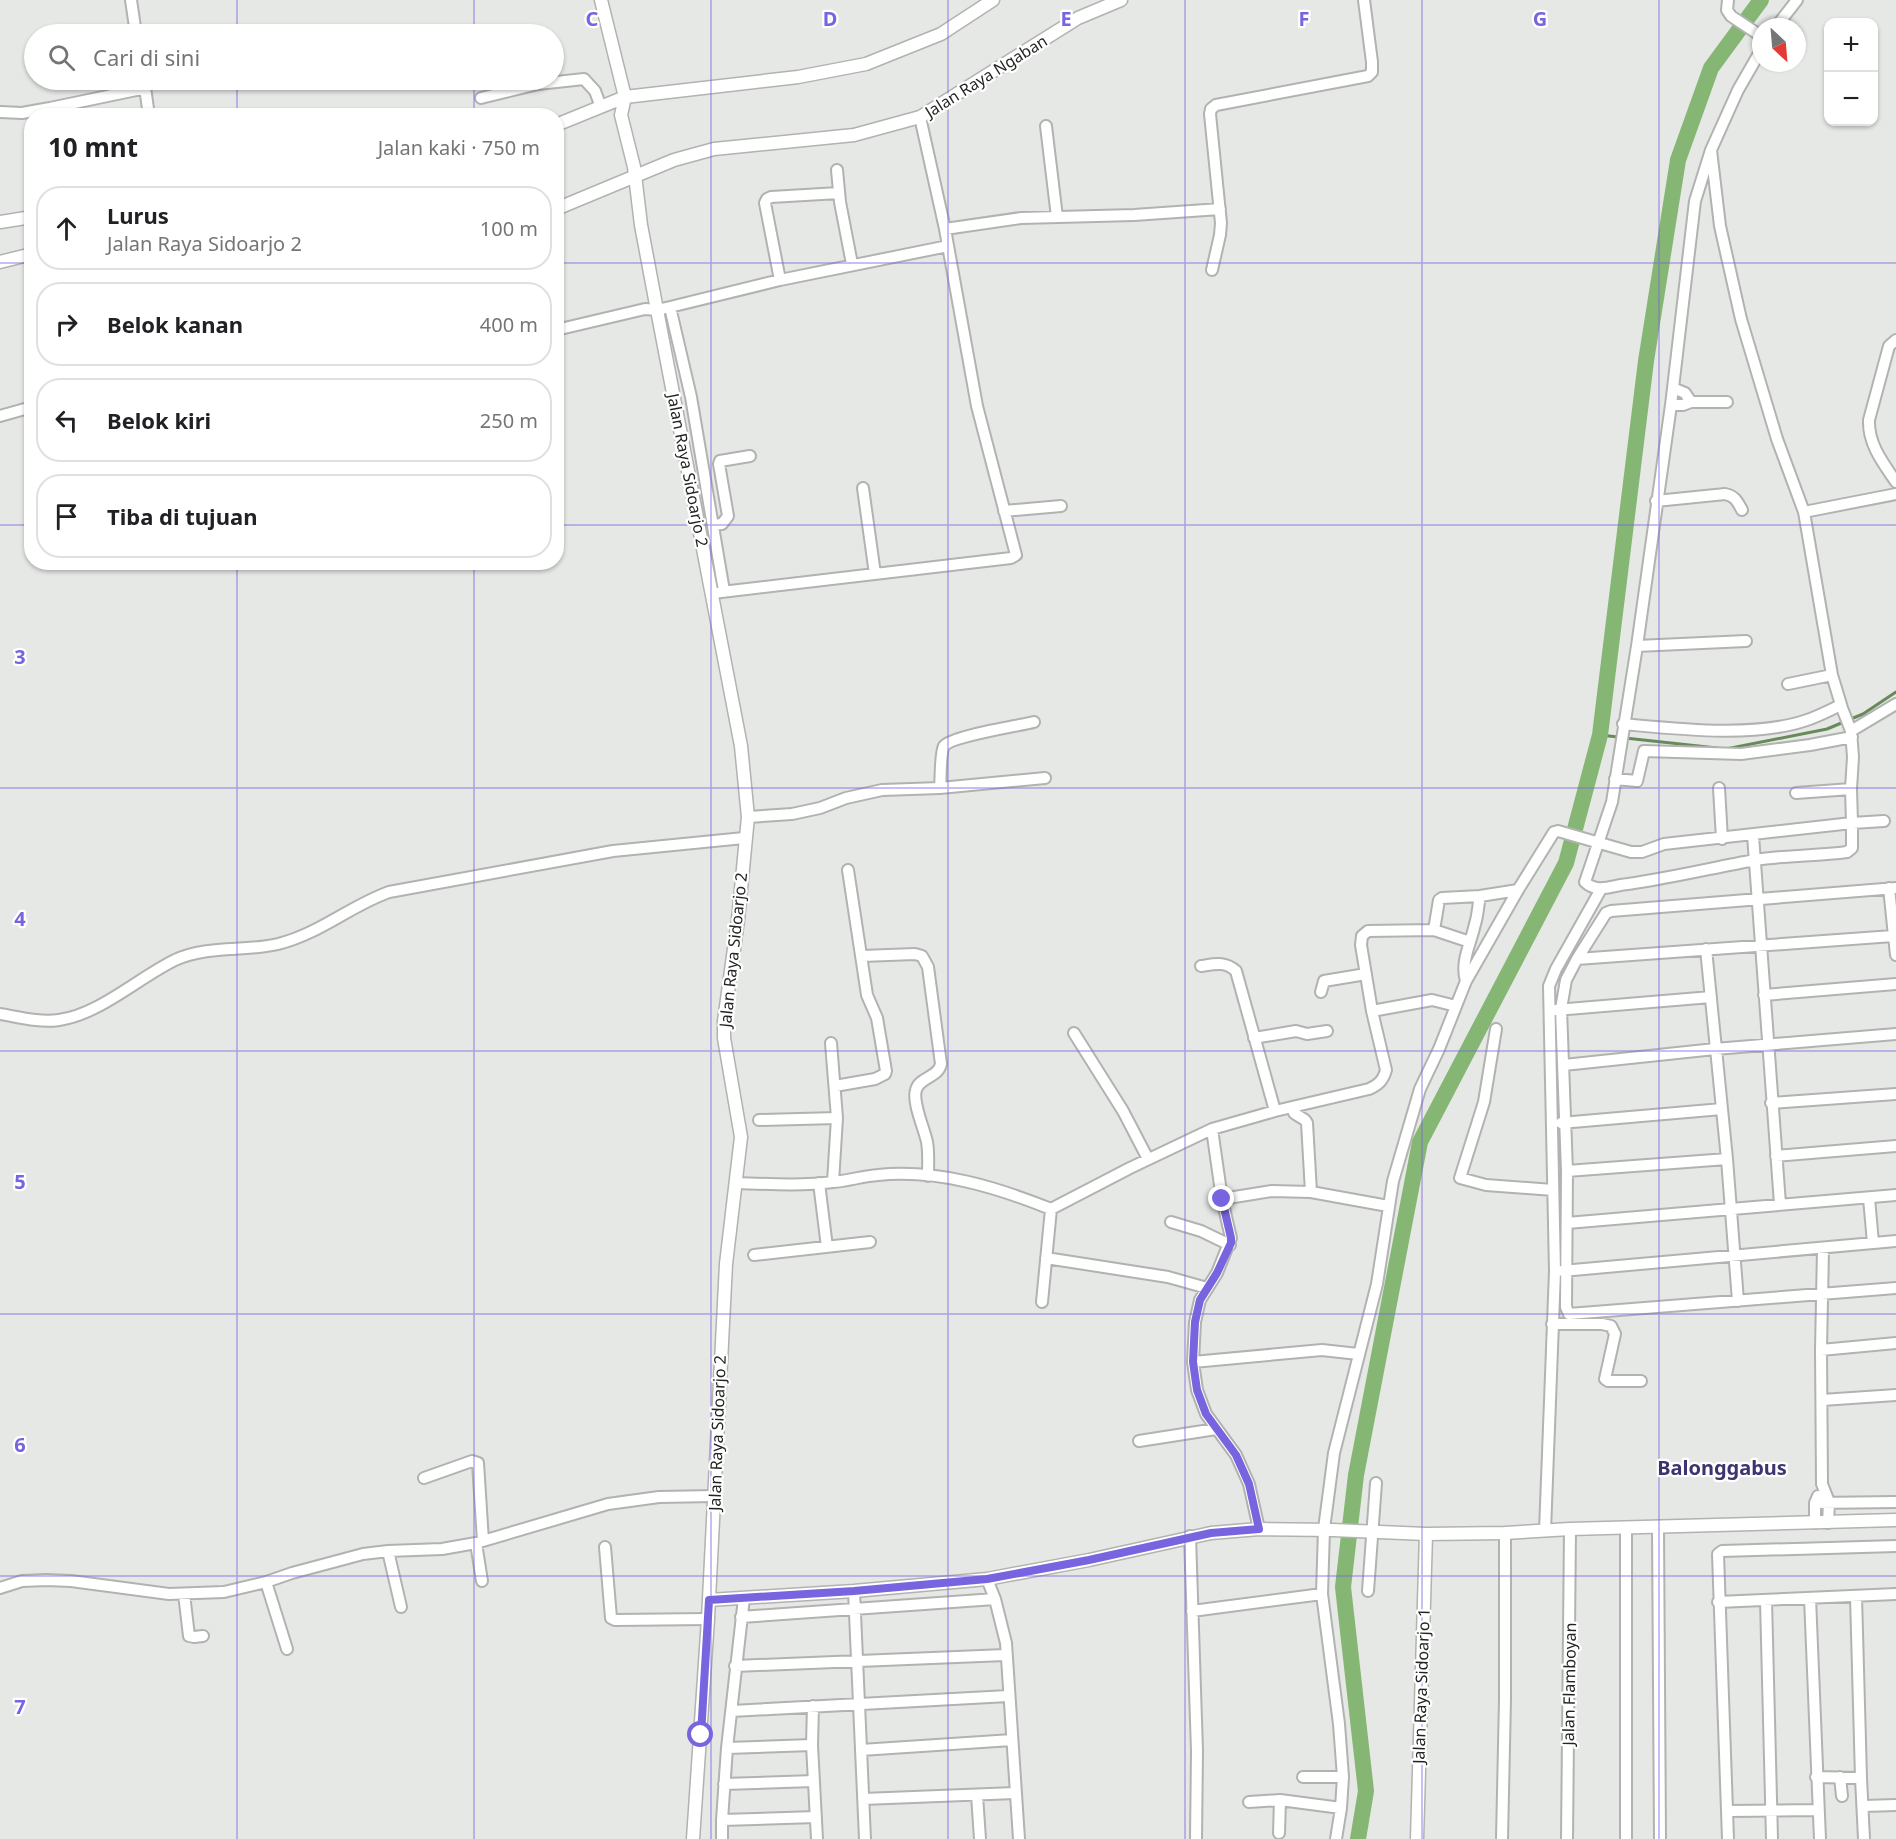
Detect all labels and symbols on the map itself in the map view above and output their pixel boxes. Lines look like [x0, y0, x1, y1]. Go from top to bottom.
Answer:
text: C [586, 5, 599, 32]
text: D [823, 5, 837, 32]
text: E [1060, 5, 1072, 32]
text: F [1299, 5, 1309, 32]
text: G [1533, 5, 1547, 32]
north arrow [1752, 18, 1806, 72]
street label: Jalan Raya Ngaban [919, 29, 1051, 124]
street label: Jalan Raya Sidoarjo 2 [662, 389, 714, 549]
text: 3 [14, 643, 26, 670]
street label: Jalan Raya Sidoarjo 2 [714, 871, 752, 1031]
text: 4 [14, 905, 26, 932]
text: 5 [14, 1168, 26, 1195]
route end [1208, 1185, 1234, 1211]
street label: Jalan Raya Sidoarjo 2 [703, 1355, 731, 1513]
text: 6 [14, 1431, 26, 1458]
district label: Balonggabus [1657, 1454, 1787, 1481]
street label: Jalan Raya Sidoarjo 1 [1407, 1608, 1435, 1766]
street label: Jalan Flamboyan [1557, 1622, 1581, 1748]
text: 7 [14, 1693, 26, 1720]
route start [687, 1721, 713, 1747]

